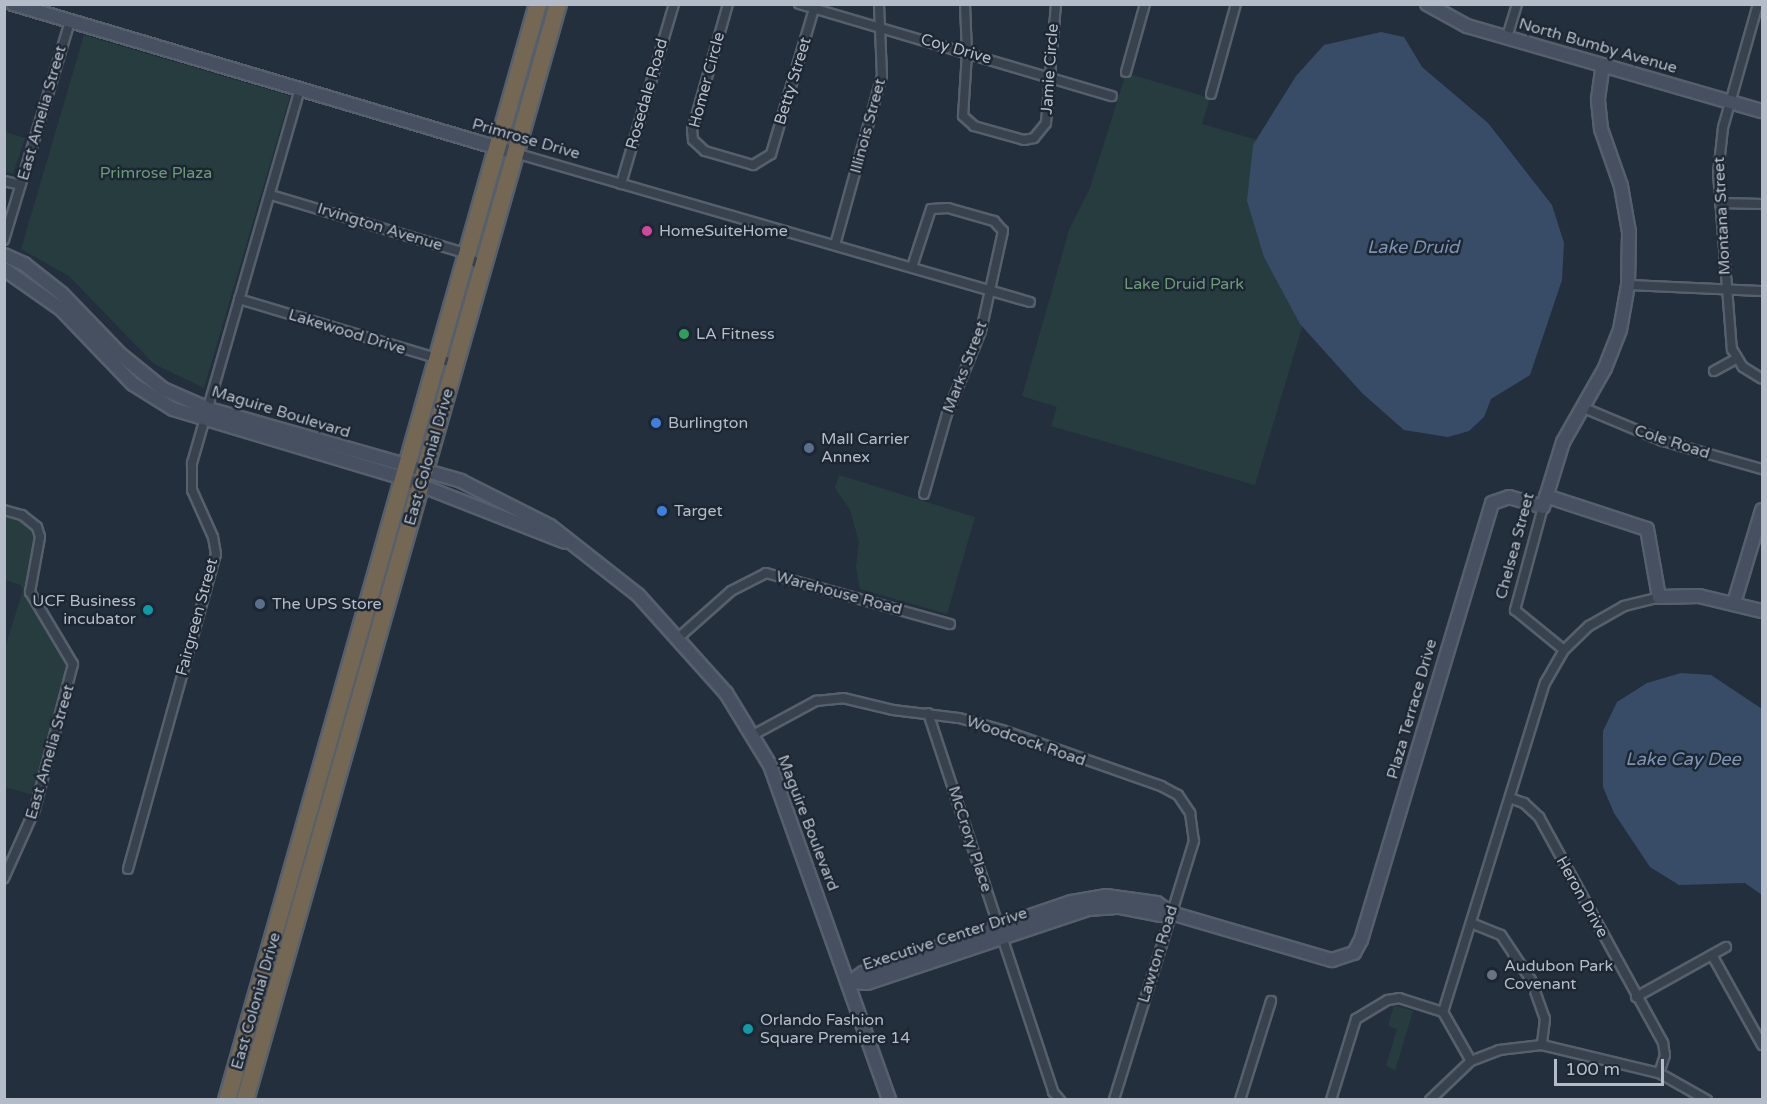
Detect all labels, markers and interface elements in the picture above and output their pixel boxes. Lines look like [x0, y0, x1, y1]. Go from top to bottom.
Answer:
street label: North Bumby Avenue [1517, 14, 1679, 78]
street label: Jamie Circle [1037, 23, 1063, 115]
street label: Homer Circle [685, 30, 729, 130]
street label: Coy Drive [918, 30, 994, 68]
street label: Betty Street [771, 35, 815, 127]
street label: Rosedale Road [622, 36, 672, 152]
street label: East Amelia Street [14, 43, 70, 183]
street label: Illinois Street [846, 76, 890, 176]
street label: Primrose Drive [470, 114, 582, 164]
street label: Montana Street [1709, 156, 1735, 276]
park label: Primrose Plaza [100, 163, 212, 183]
street label: Irvington Avenue [315, 199, 445, 255]
place label: HomeSuiteHome [659, 221, 788, 241]
marker: HomeSuiteHome [640, 224, 654, 238]
water label: Lake Druid [1367, 236, 1459, 258]
park label: Lake Druid Park [1124, 274, 1244, 294]
street label: Lakewood Drive [286, 305, 408, 359]
street label: Marks Street [939, 318, 991, 416]
place label: LA Fitness [696, 324, 775, 344]
marker: LA Fitness [677, 327, 691, 341]
street label: Maguire Boulevard [209, 382, 353, 442]
street label: East Colonial Drive [400, 386, 458, 528]
place label: Burlington [668, 413, 748, 433]
marker: Burlington [649, 416, 663, 430]
street label: Cole Road [1632, 421, 1712, 463]
place label: Mall Carrier Annex [821, 429, 909, 467]
marker: Mall Carrier Annex [802, 441, 816, 455]
street label: Chelsea Street [1492, 491, 1538, 601]
place label: Target [674, 501, 723, 521]
marker: Target [655, 504, 669, 518]
street label: Fairgreen Street [172, 556, 222, 678]
street label: Warehouse Road [774, 567, 904, 619]
place label: UCF Business incubator [32, 591, 136, 629]
place label: The UPS Store [272, 594, 382, 614]
marker: The UPS Store [253, 597, 267, 611]
marker: UCF Business incubator [141, 603, 155, 617]
street label: Plaza Terrace Drive [1383, 637, 1441, 781]
street label: East Amelia Street [22, 682, 78, 822]
street label: Woodcock Road [964, 712, 1088, 770]
water label: Lake Cay Dee [1625, 748, 1741, 770]
street label: Maguire Boulevard [773, 752, 843, 894]
street label: McCrory Place [944, 784, 996, 894]
street label: Heron Drive [1552, 853, 1612, 941]
street label: Executive Center Drive [860, 903, 1030, 975]
street label: Lawton Road [1134, 903, 1182, 1005]
street label: East Colonial Drive [227, 930, 285, 1072]
place label: Audubon Park Covenant [1504, 956, 1613, 994]
marker: Audubon Park Covenant [1485, 968, 1499, 982]
place label: Orlando Fashion Square Premiere 14 [760, 1010, 910, 1048]
marker: Orlando Fashion Square Premiere 14 [741, 1022, 755, 1036]
scale bar [1557, 1047, 1666, 1085]
text: 100 m [1565, 1058, 1620, 1080]

